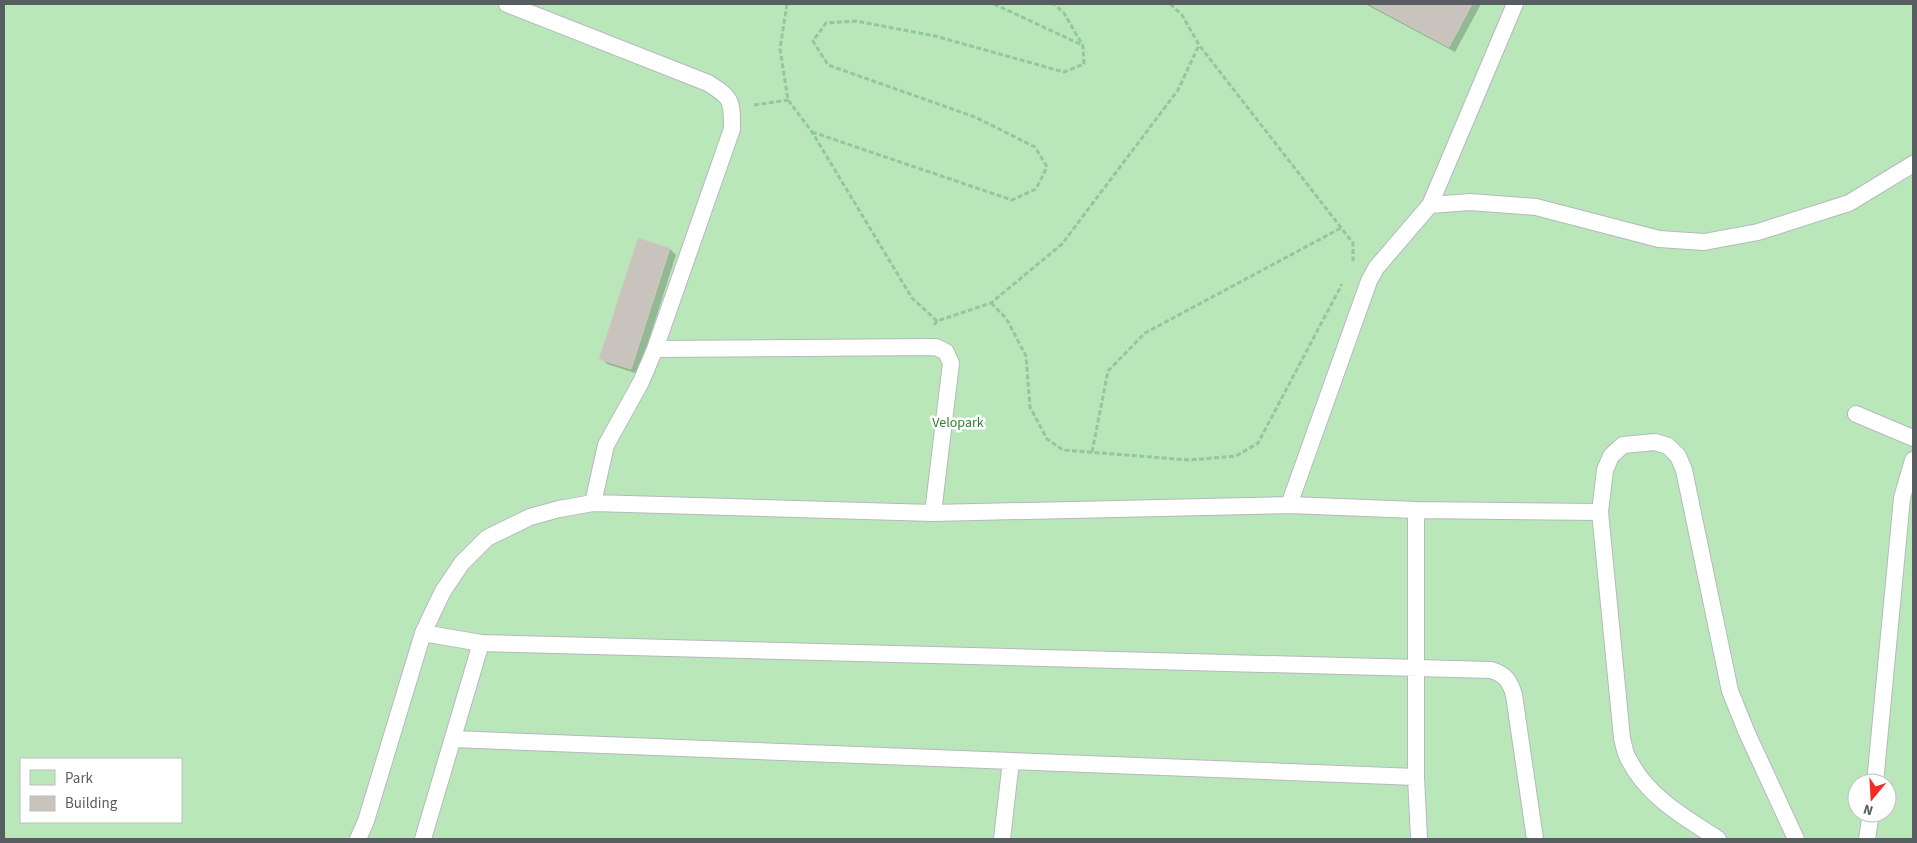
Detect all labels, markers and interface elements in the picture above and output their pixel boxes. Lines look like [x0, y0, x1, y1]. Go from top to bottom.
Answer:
park label: Velopark [932, 413, 984, 433]
legend [20, 758, 182, 823]
text: Park [65, 768, 94, 789]
north arrow [1847, 773, 1897, 823]
text: Building [65, 793, 118, 814]
text: N [1861, 798, 1876, 820]

